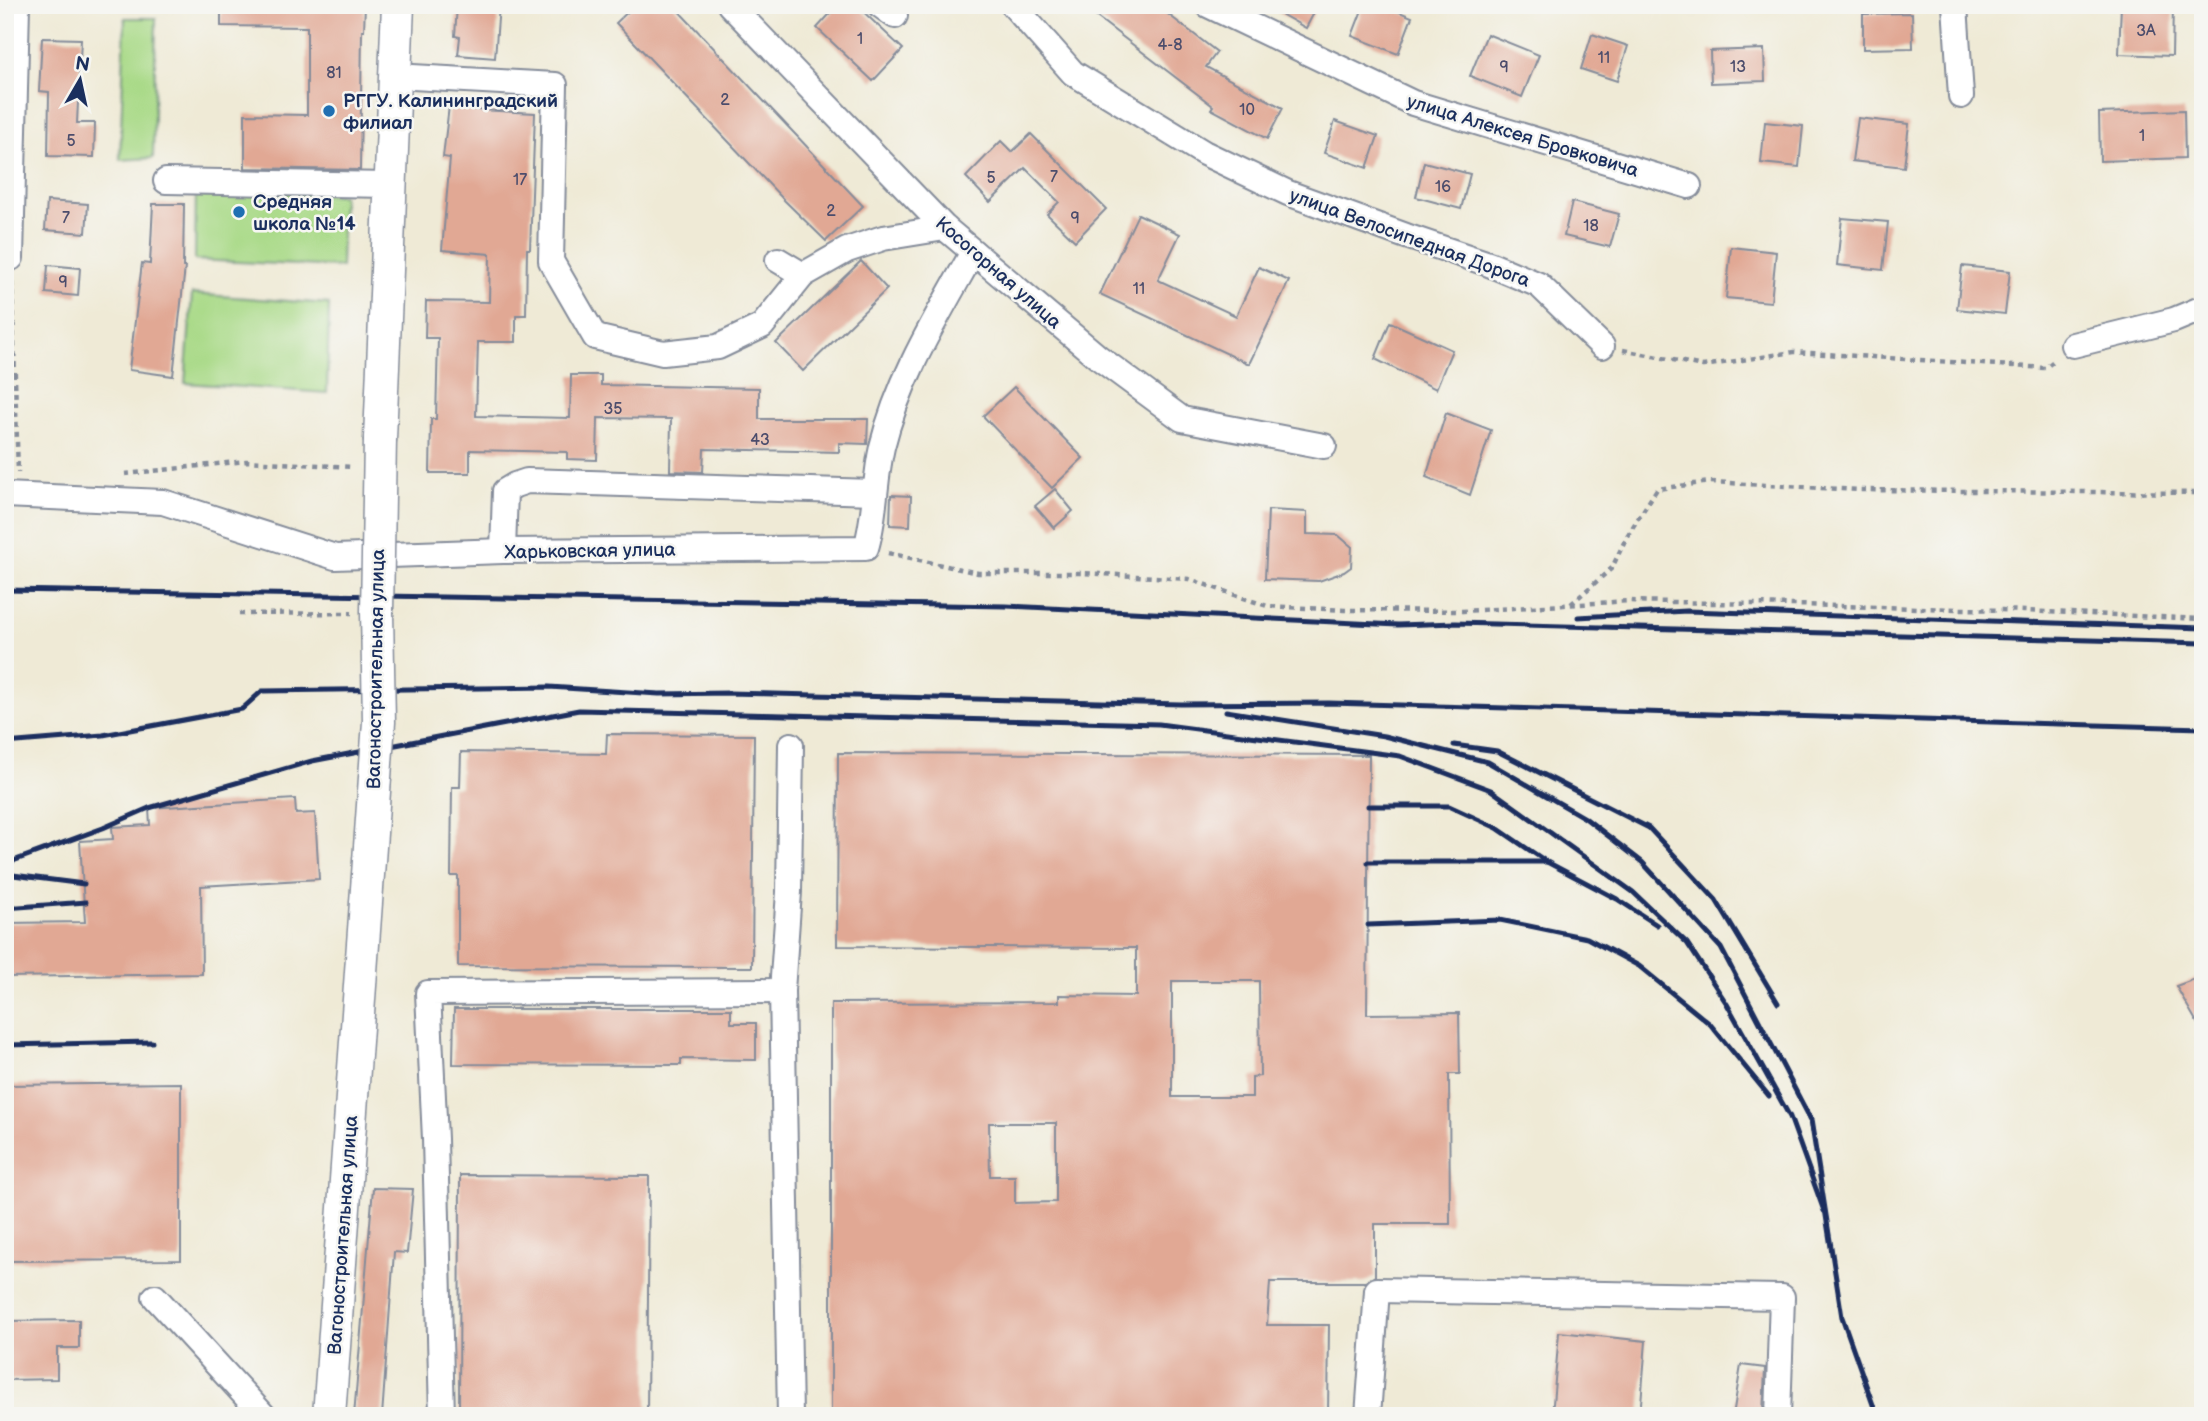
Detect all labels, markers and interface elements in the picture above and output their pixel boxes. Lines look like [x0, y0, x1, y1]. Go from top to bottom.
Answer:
house number: 3А [2136, 22, 2156, 41]
house number: 1 [857, 30, 863, 49]
house number: 4-8 [1158, 36, 1182, 55]
north arrow [46, 46, 116, 116]
house number: 11 [1598, 49, 1610, 68]
text: N [74, 52, 91, 77]
house number: 9 [1499, 58, 1509, 77]
house number: 13 [1730, 58, 1746, 77]
house number: 81 [326, 64, 342, 83]
place label: РГГУ. Калининградский филиал [343, 90, 558, 135]
street label: улица Алексея Бровковича [1404, 90, 1641, 183]
house number: 2 [720, 91, 730, 110]
house number: 10 [1239, 101, 1255, 120]
marker: РГГУ. Калининградский филиал [321, 103, 337, 119]
house number: 1 [2139, 127, 2145, 146]
house number: 5 [66, 132, 76, 151]
house number: 7 [1050, 168, 1058, 187]
house number: 5 [986, 169, 996, 188]
house number: 17 [513, 171, 527, 190]
house number: 16 [1435, 178, 1451, 197]
street label: улица Велосипедная Дорога [1286, 184, 1533, 293]
place label: Средняя школа №14 [253, 191, 356, 236]
house number: 2 [826, 202, 836, 221]
marker: Средняя школа №14 [231, 204, 247, 220]
house number: 7 [62, 209, 70, 228]
house number: 9 [1070, 209, 1080, 228]
street label: Косогорная улица [930, 212, 1066, 334]
house number: 18 [1583, 217, 1599, 236]
house number: 9 [58, 273, 68, 292]
house number: 11 [1133, 280, 1145, 299]
house number: 35 [603, 400, 623, 419]
house number: 43 [750, 431, 770, 450]
street label: Харьковская улица [504, 539, 676, 564]
street label: Вагоностроительная улица [363, 549, 390, 789]
street label: Вагоностроительная улица [324, 1115, 363, 1356]

